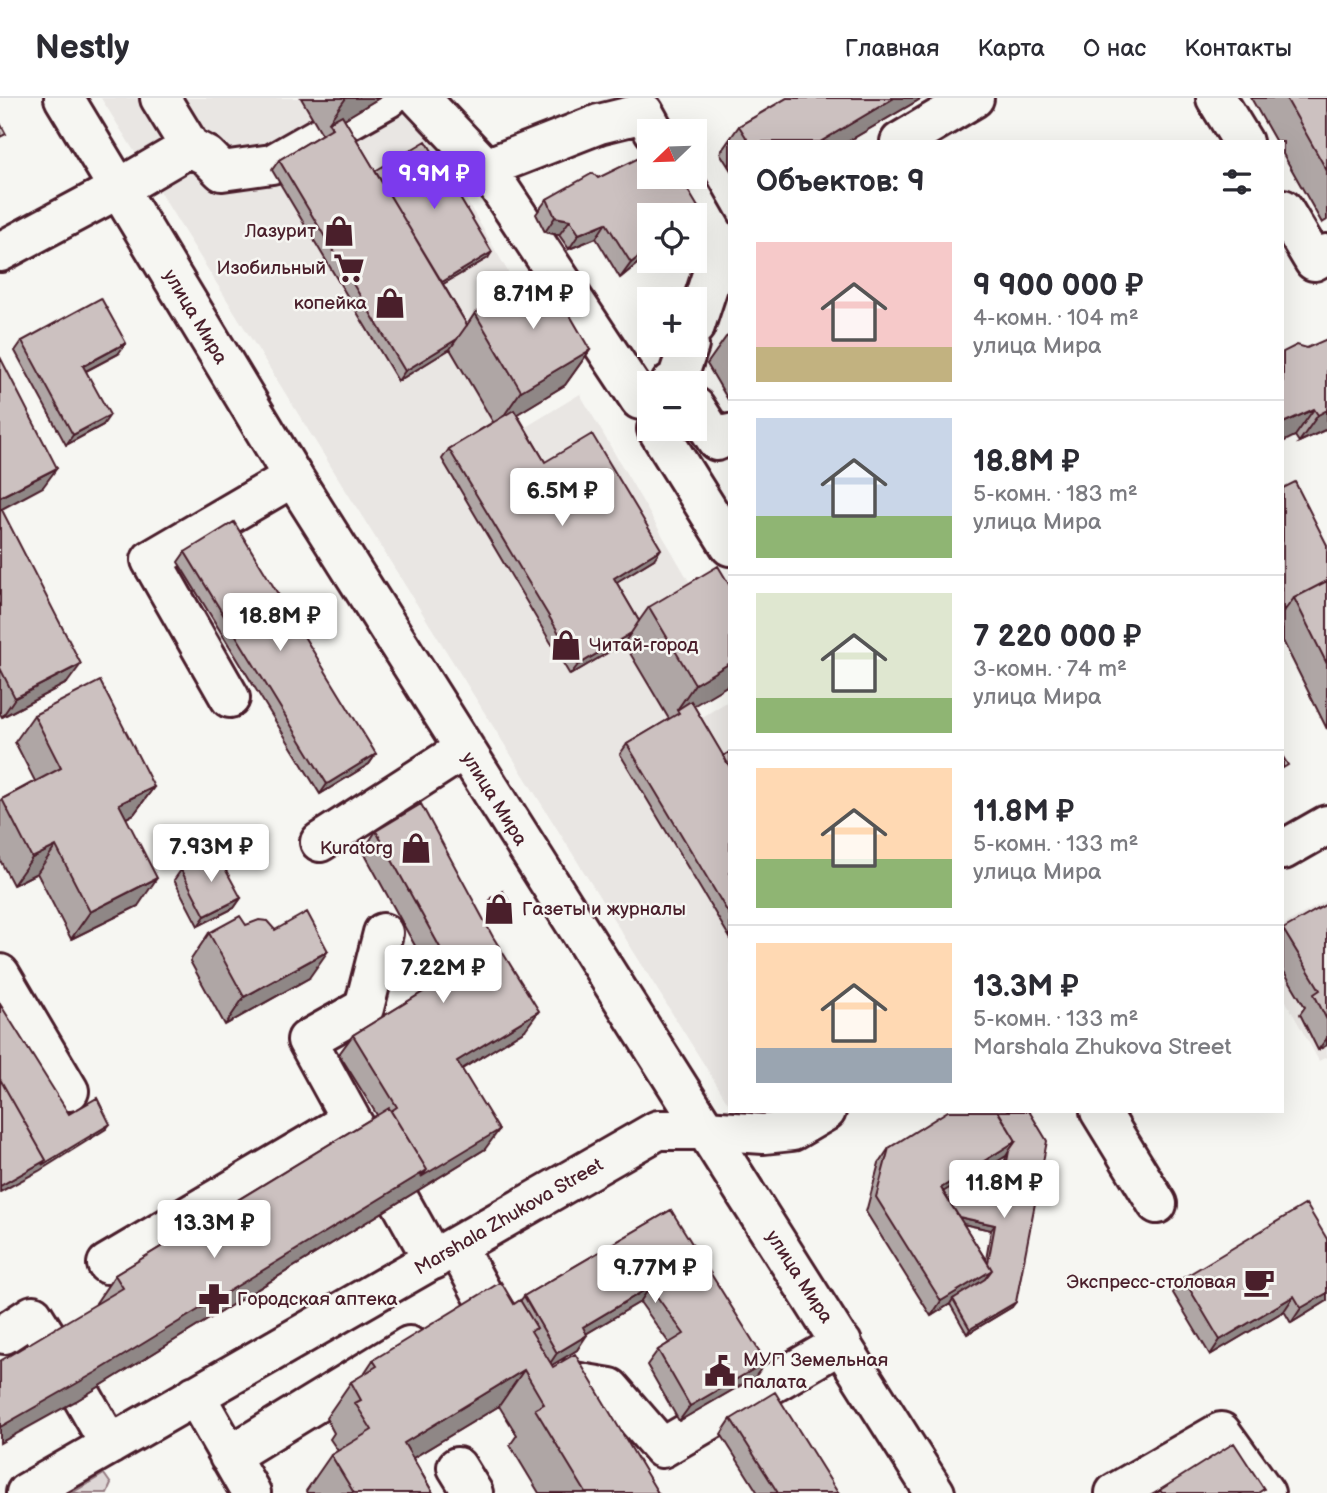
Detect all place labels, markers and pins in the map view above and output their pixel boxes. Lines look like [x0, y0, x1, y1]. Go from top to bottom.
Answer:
pin: 9.9M ₽ [377, 152, 491, 211]
shop icon: Лазурит [322, 214, 356, 248]
place label: Лазурит [244, 220, 316, 243]
supermarket icon: Изобильный [332, 251, 366, 285]
place label: Изобильный [216, 257, 326, 280]
pin: 8.71M ₽ [468, 272, 598, 331]
shop icon: копейка [373, 286, 407, 320]
place label: копейка [294, 292, 367, 315]
pin: 6.5M ₽ [505, 468, 619, 528]
pin: 18.8M ₽ [215, 594, 345, 653]
shop icon: Читай-город [549, 628, 583, 662]
place label: Читай-город [589, 634, 699, 657]
pin: 7.93M ₽ [146, 824, 276, 884]
shop icon: Kuratorg [399, 831, 433, 865]
place label: Kuratorg [320, 837, 393, 860]
shop icon: Газеты и журналы [482, 892, 516, 926]
place label: Газеты и журналы [522, 898, 686, 921]
pin: 7.22M ₽ [378, 946, 508, 1005]
pin: 11.8M ₽ [939, 1160, 1069, 1220]
pin: 13.3M ₽ [149, 1200, 279, 1260]
pin: 9.77M ₽ [590, 1246, 720, 1305]
cafe icon: Экспресс-столовая [1242, 1265, 1276, 1299]
place label: Экспресс-столовая [1066, 1271, 1236, 1294]
pharmacy icon: Городская аптека [197, 1282, 231, 1316]
place label: Городская аптека [237, 1288, 398, 1311]
place label: МУП Земельная палата [743, 1349, 888, 1394]
public building icon: МУП Земельная палата [703, 1354, 737, 1388]

